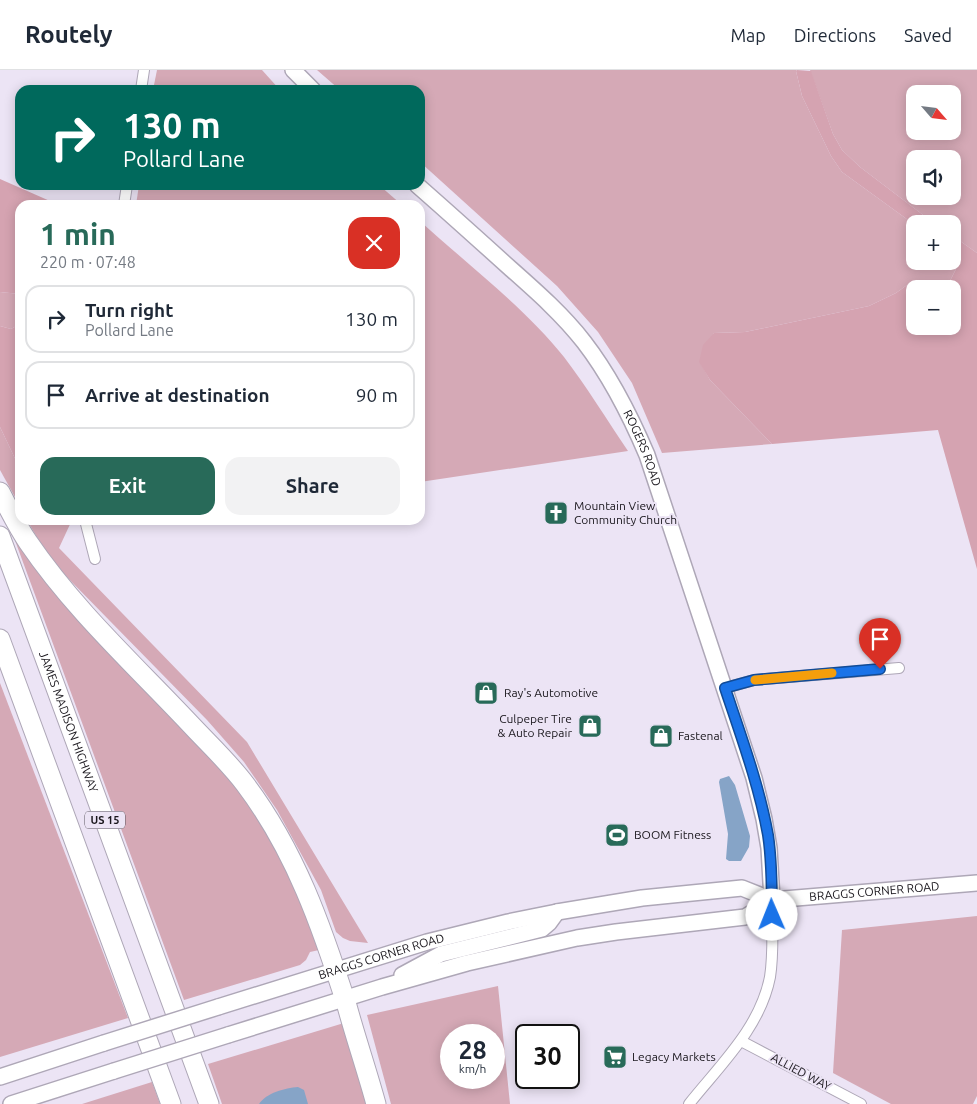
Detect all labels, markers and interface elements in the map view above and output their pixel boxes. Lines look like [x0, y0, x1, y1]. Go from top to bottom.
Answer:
text: Routely [25, 21, 112, 48]
text: Map [730, 25, 766, 45]
text: Directions [794, 25, 876, 45]
text: Saved [904, 25, 952, 45]
north arrow [906, 85, 961, 140]
map controls [906, 85, 961, 335]
icon: right [40, 105, 105, 170]
text: 130 m [123, 105, 221, 145]
text: Pollard Lane [123, 146, 245, 171]
button: sound [906, 150, 961, 205]
button: + [906, 215, 961, 270]
text: 1 min [40, 217, 116, 251]
button: close [348, 217, 400, 269]
text: 220 m · 07:48 [40, 253, 136, 271]
button: − [906, 280, 961, 335]
text: Turn right [85, 299, 173, 321]
icon: right [42, 305, 70, 333]
text: 130 m [345, 308, 398, 330]
text: Pollard Lane [85, 321, 174, 339]
icon: arrive [42, 381, 70, 409]
text: Arrive at destination [85, 384, 270, 406]
text: 90 m [356, 384, 398, 406]
street label: ROGERS ROAD [621, 408, 664, 488]
button: Exit [40, 457, 215, 515]
button: Share [225, 457, 400, 515]
place label: Mountain View Community Church [574, 499, 677, 526]
church icon: Mountain View Community Church [543, 500, 569, 526]
pin [859, 618, 901, 669]
icon: arrive [866, 625, 894, 653]
street label: JAMES MADISON HIGHWAY [37, 649, 101, 794]
shop icon: Ray's Automotive [473, 680, 499, 706]
place label: Ray's Automotive [504, 686, 598, 699]
place label: Culpeper Tire & Auto Repair [498, 712, 572, 739]
shop icon: Culpeper Tire & Auto Repair [577, 713, 603, 739]
shop icon: Fastenal [648, 723, 674, 749]
place label: Fastenal [678, 729, 723, 742]
road number: US 15 [85, 812, 125, 828]
sports icon: BOOM Fitness [604, 822, 630, 848]
place label: BOOM Fitness [634, 828, 711, 841]
street label: BRAGGS CORNER ROAD [809, 879, 940, 903]
position arrow [745, 888, 797, 940]
street label: BRAGGS CORNER ROAD [317, 931, 445, 981]
speed limit sign: 30 [515, 1024, 580, 1089]
text: 28 [458, 1036, 487, 1064]
supermarket icon: Legacy Markets [602, 1044, 628, 1070]
place label: Legacy Markets [632, 1050, 716, 1063]
street label: ALLIED WAY [769, 1050, 833, 1093]
text: km/h [459, 1062, 486, 1075]

